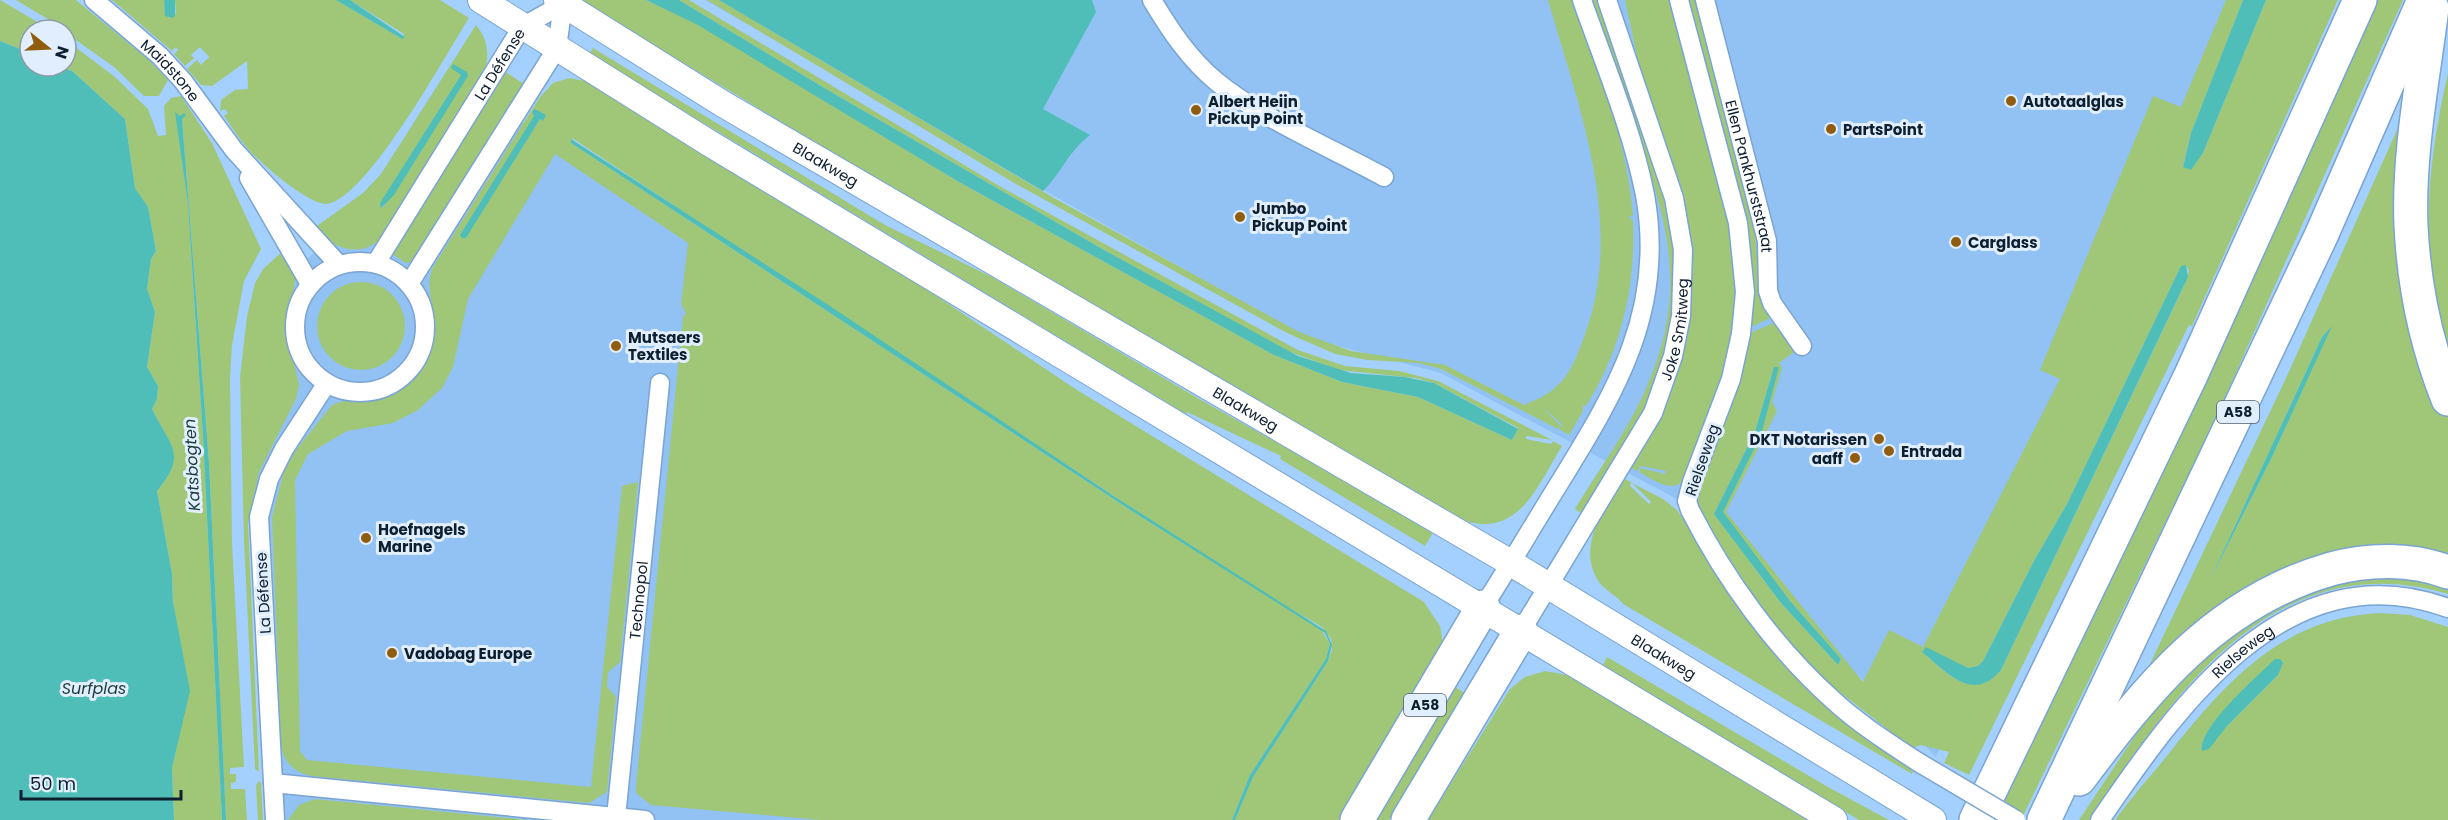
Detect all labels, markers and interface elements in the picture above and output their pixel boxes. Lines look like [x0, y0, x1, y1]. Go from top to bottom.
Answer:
north arrow [18, 18, 78, 78]
street label: La Défense [469, 24, 529, 104]
street label: Maidstone [136, 34, 205, 106]
text: N [49, 43, 75, 62]
place label: Albert Heijn Pickup Point [1208, 91, 1303, 129]
place label: Autotaalglas [2023, 91, 2124, 112]
marker: Autotaalglas [2004, 94, 2018, 108]
street label: Ellen Pankhurststraat [1721, 98, 1778, 253]
marker: Albert Heijn Pickup Point [1189, 103, 1203, 117]
place label: PartsPoint [1843, 119, 1923, 140]
marker: PartsPoint [1824, 122, 1838, 136]
street label: Blaakweg [789, 137, 863, 191]
place label: Jumbo Pickup Point [1252, 198, 1347, 236]
marker: Jumbo Pickup Point [1233, 210, 1247, 224]
place label: Carglass [1968, 232, 2038, 253]
marker: Carglass [1949, 235, 1963, 249]
street label: Joke Smitweg [1655, 278, 1693, 383]
place label: Mutsaers Textiles [628, 327, 701, 365]
marker: Mutsaers Textiles [609, 339, 623, 353]
street label: Blaakweg [1209, 381, 1283, 436]
road number: A58 [2217, 401, 2259, 423]
water label: Katsbogten [178, 418, 206, 512]
street label: Rielseweg [1680, 421, 1724, 499]
place label: DKT Notarissen [1750, 429, 1867, 450]
marker: DKT Notarissen [1872, 432, 1886, 446]
place label: Entrada [1901, 441, 1962, 462]
marker: Entrada [1882, 444, 1896, 458]
place label: aaff [1812, 448, 1844, 469]
marker: aaff [1848, 451, 1862, 465]
place label: Hoefnagels Marine [378, 519, 466, 557]
marker: Hoefnagels Marine [359, 531, 373, 545]
street label: La Défense [250, 552, 276, 634]
street label: Technopol [624, 560, 652, 640]
street label: Rielseweg [2207, 619, 2278, 683]
street label: Blaakweg [1628, 628, 1701, 684]
place label: Vadobag Europe [404, 643, 532, 664]
marker: Vadobag Europe [385, 646, 399, 660]
water label: Surfplas [62, 677, 126, 700]
road number: A58 [1404, 694, 1446, 716]
scale bar [21, 763, 182, 801]
text: 50 m [30, 771, 76, 796]

